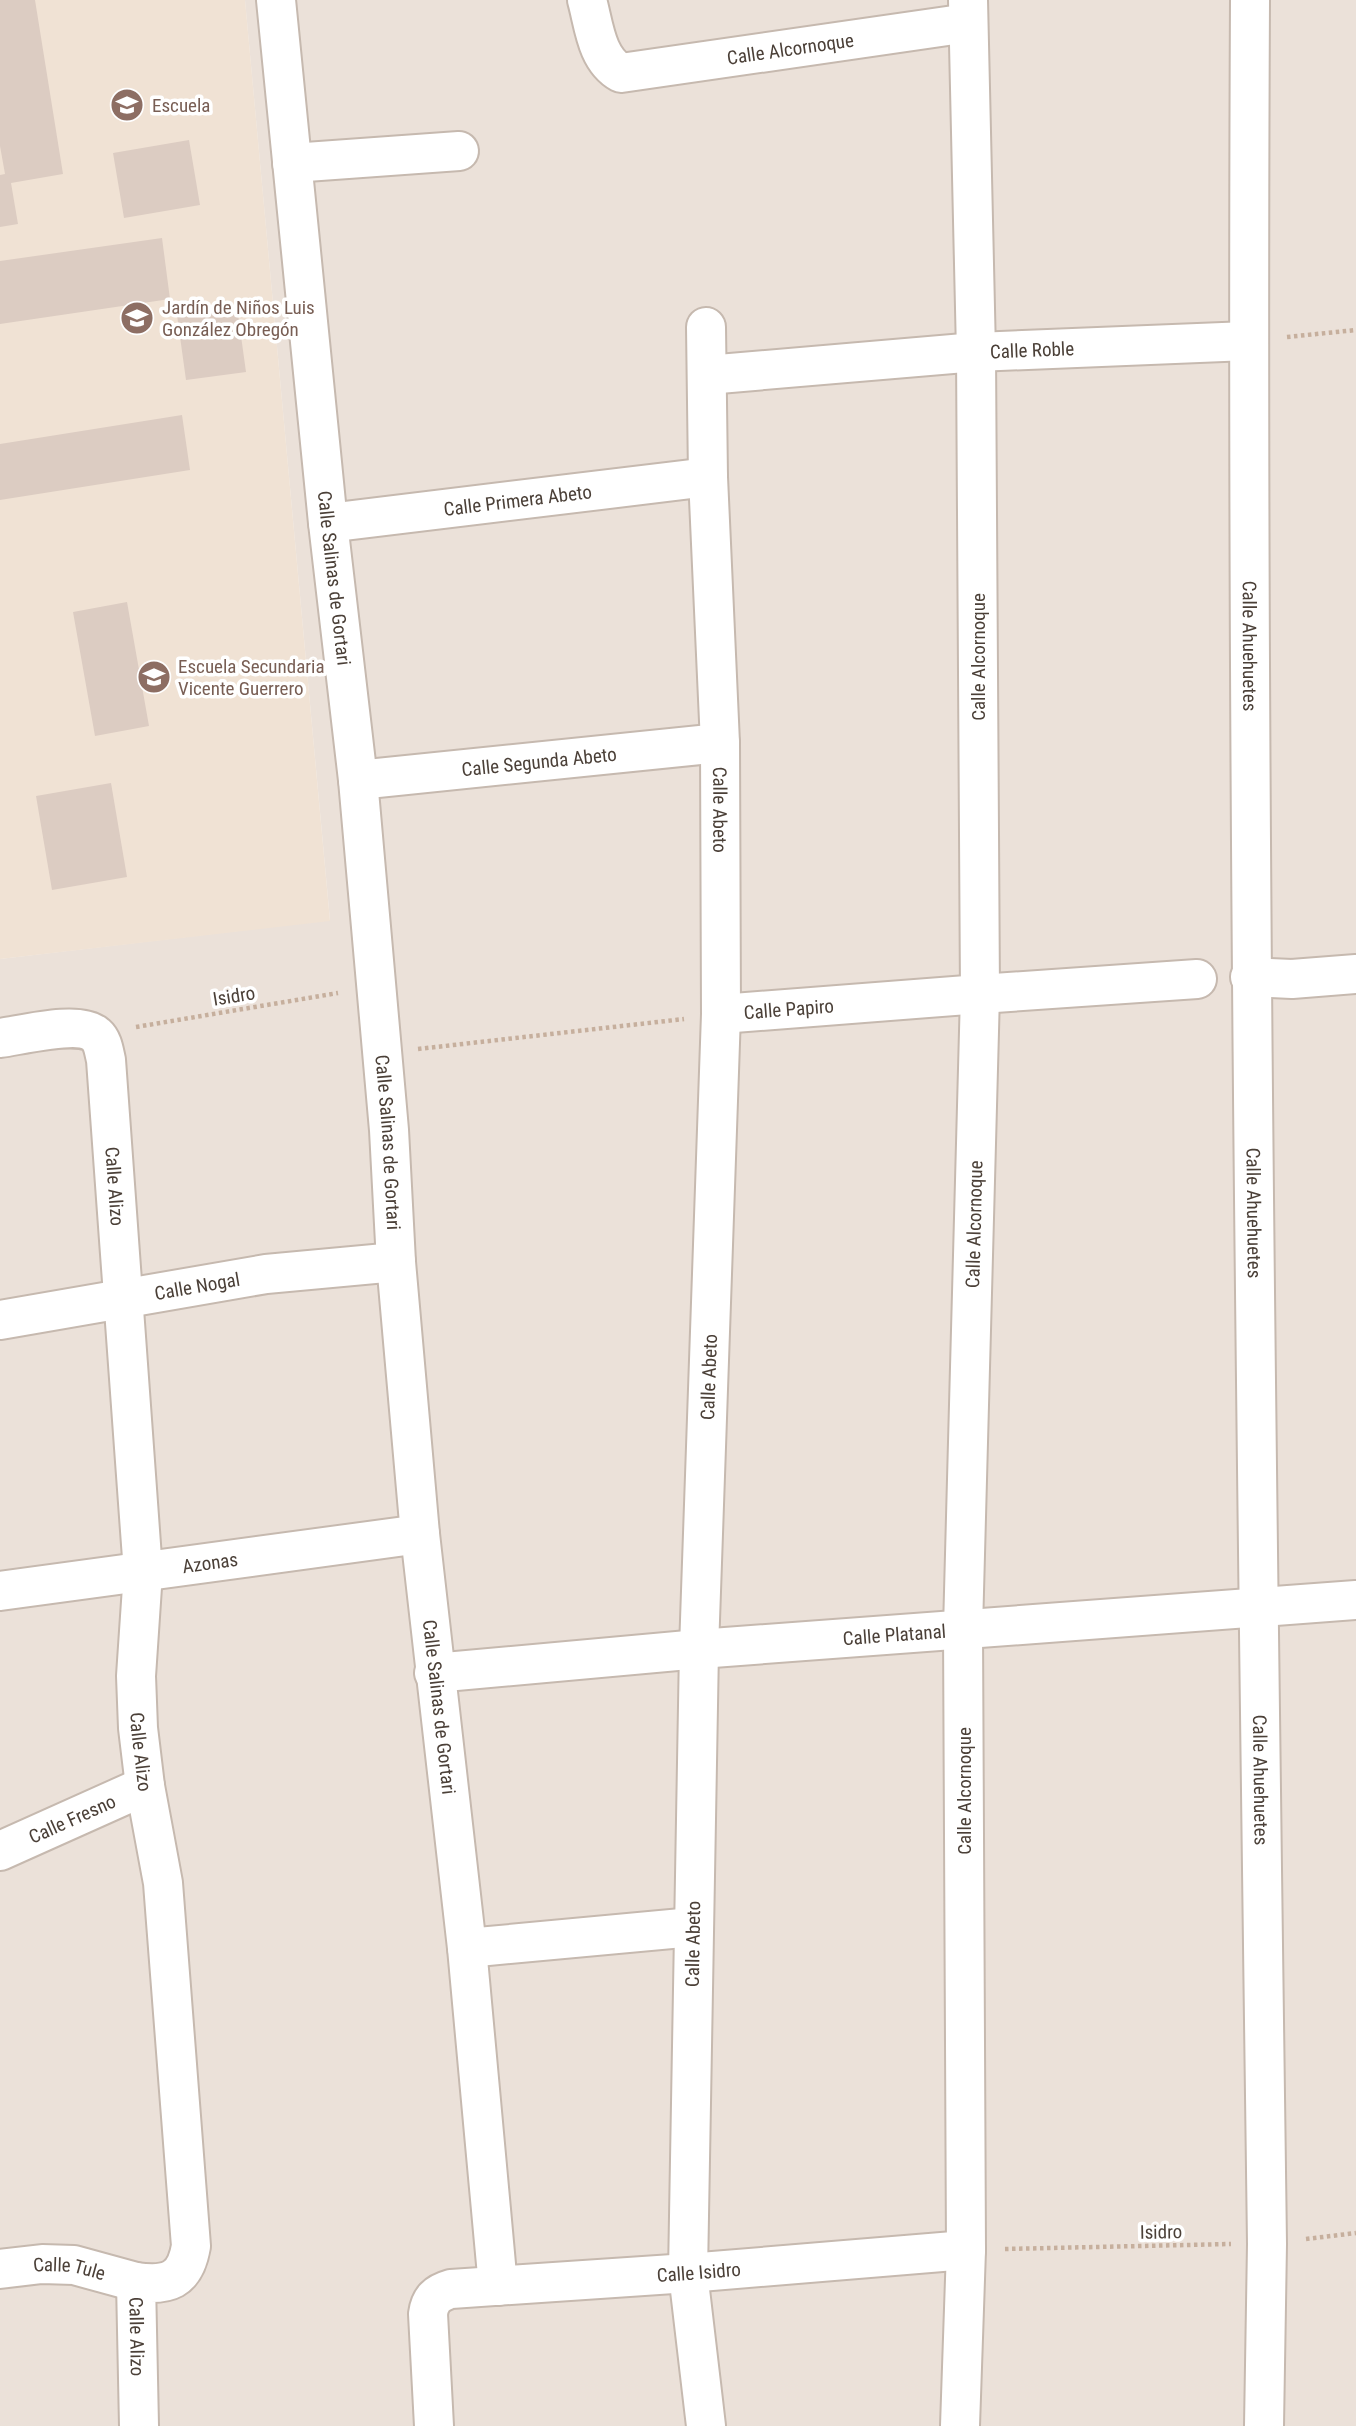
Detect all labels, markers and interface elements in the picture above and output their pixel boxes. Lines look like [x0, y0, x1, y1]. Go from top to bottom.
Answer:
street label: Calle Alcornoque [725, 28, 855, 69]
school or university icon: Escuela [108, 86, 146, 124]
place label: Escuela [152, 94, 210, 117]
place label: Jardín de Niños Luis González Obregón [162, 296, 315, 341]
school or university icon: Jardín de Niños Luis González Obregón [118, 299, 156, 337]
street label: Calle Roble [989, 337, 1075, 363]
street label: Calle Primera Abeto [442, 480, 593, 520]
street label: Calle Salinas de Gortari [313, 490, 356, 667]
street label: Calle Ahuehuetes [1238, 581, 1262, 711]
street label: Calle Alcornoque [967, 593, 990, 721]
place label: Escuela Secundaria Vicente Guerrero [178, 655, 325, 700]
school or university icon: Escuela Secundaria Vicente Guerrero [135, 658, 173, 696]
street label: Calle Segunda Abeto [460, 742, 618, 781]
street label: Calle Abeto [709, 767, 732, 853]
street label: Isidro [211, 981, 257, 1011]
street label: Calle Papiro [743, 994, 835, 1024]
street label: Calle Salinas de Gortari [371, 1054, 406, 1231]
street label: Calle Alizo [101, 1146, 129, 1227]
street label: Calle Ahuehuetes [1242, 1148, 1266, 1278]
street label: Calle Alcornoque [961, 1160, 987, 1288]
street label: Calle Nogal [153, 1267, 241, 1305]
street label: Calle Abeto [696, 1334, 722, 1420]
street label: Azonas [181, 1547, 239, 1578]
street label: Calle Salinas de Gortari [418, 1618, 461, 1796]
street label: Calle Platanal [842, 1619, 947, 1650]
street label: Calle Alizo [126, 1712, 157, 1793]
street label: Calle Ahuehuetes [1248, 1714, 1273, 1845]
street label: Calle Alcornoque [953, 1727, 976, 1855]
street label: Calle Fresno [25, 1789, 119, 1848]
street label: Calle Abeto [681, 1901, 705, 1987]
street label: Isidro [1140, 2220, 1182, 2244]
street label: Calle Tule [32, 2252, 108, 2285]
street label: Calle Isidro [656, 2257, 742, 2287]
street label: Calle Alizo [125, 2297, 149, 2376]

